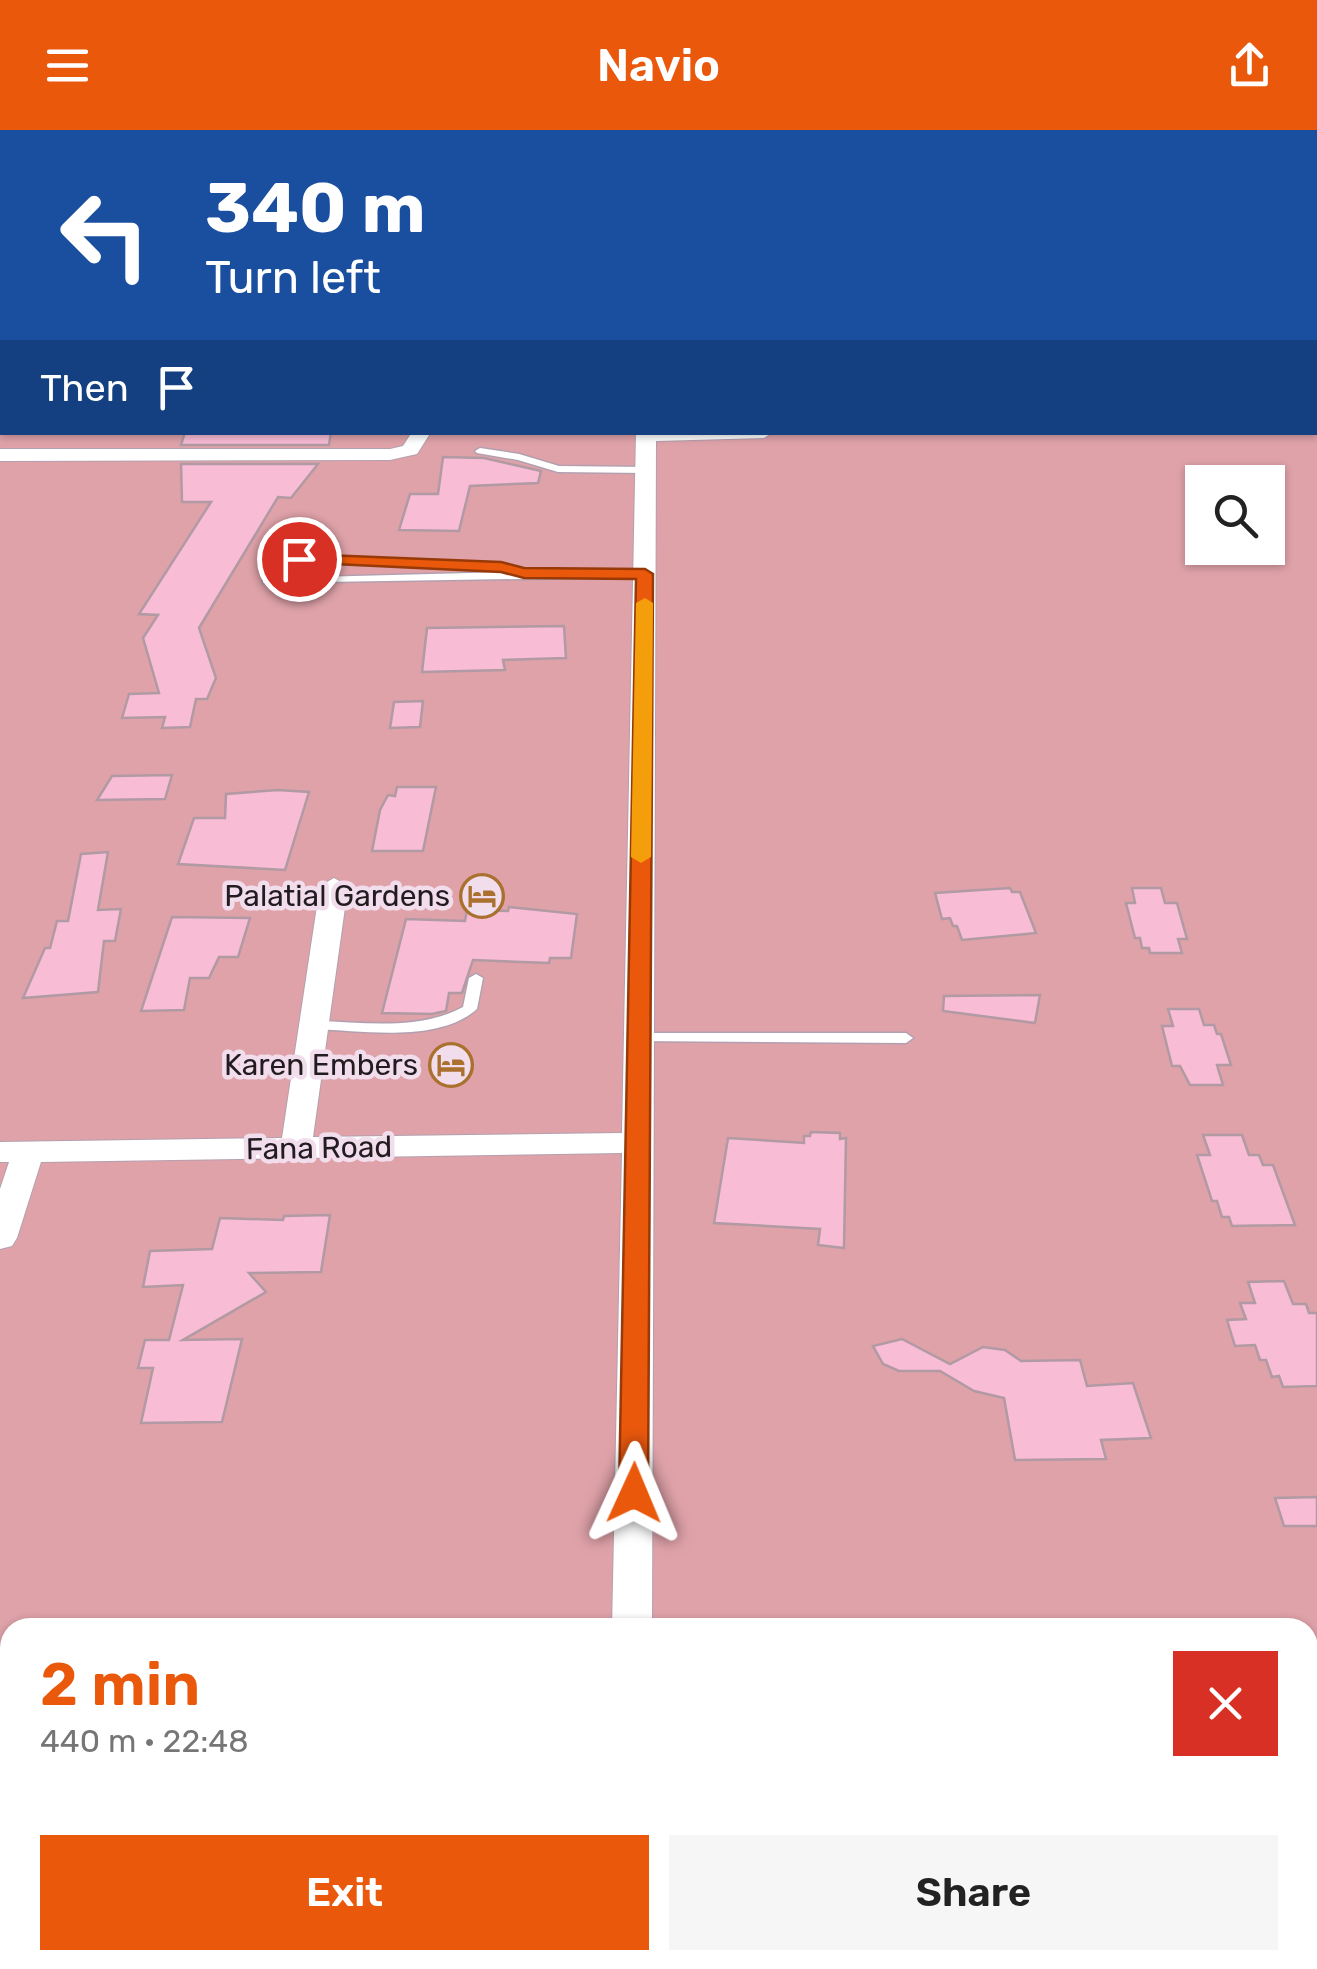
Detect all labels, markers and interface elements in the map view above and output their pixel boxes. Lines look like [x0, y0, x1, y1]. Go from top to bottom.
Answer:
icon: menu [40, 38, 95, 93]
icon: share [1222, 38, 1277, 93]
text: Navio [597, 39, 720, 92]
text: 340 m [205, 167, 426, 250]
icon: left [40, 170, 170, 300]
text: Turn left [205, 251, 381, 304]
icon: arrive [149, 360, 204, 415]
text: Then [40, 365, 129, 411]
map controls [1185, 465, 1285, 565]
button: search [1185, 465, 1285, 565]
pin [257, 517, 342, 602]
icon: arrive [272, 532, 327, 587]
hotel icon: Palatial Gardens [459, 873, 505, 919]
place label: Palatial Gardens [224, 878, 450, 914]
hotel icon: Karen Embers [428, 1042, 474, 1088]
place label: Karen Embers [224, 1047, 418, 1083]
street label: Fana Road [245, 1129, 393, 1167]
position arrow [582, 1441, 686, 1545]
text: 2 min [40, 1649, 200, 1720]
button: close [1173, 1651, 1278, 1756]
text: 440 m · 22:48 [40, 1722, 249, 1760]
button: Exit [40, 1835, 649, 1950]
button: Share [669, 1835, 1278, 1950]

